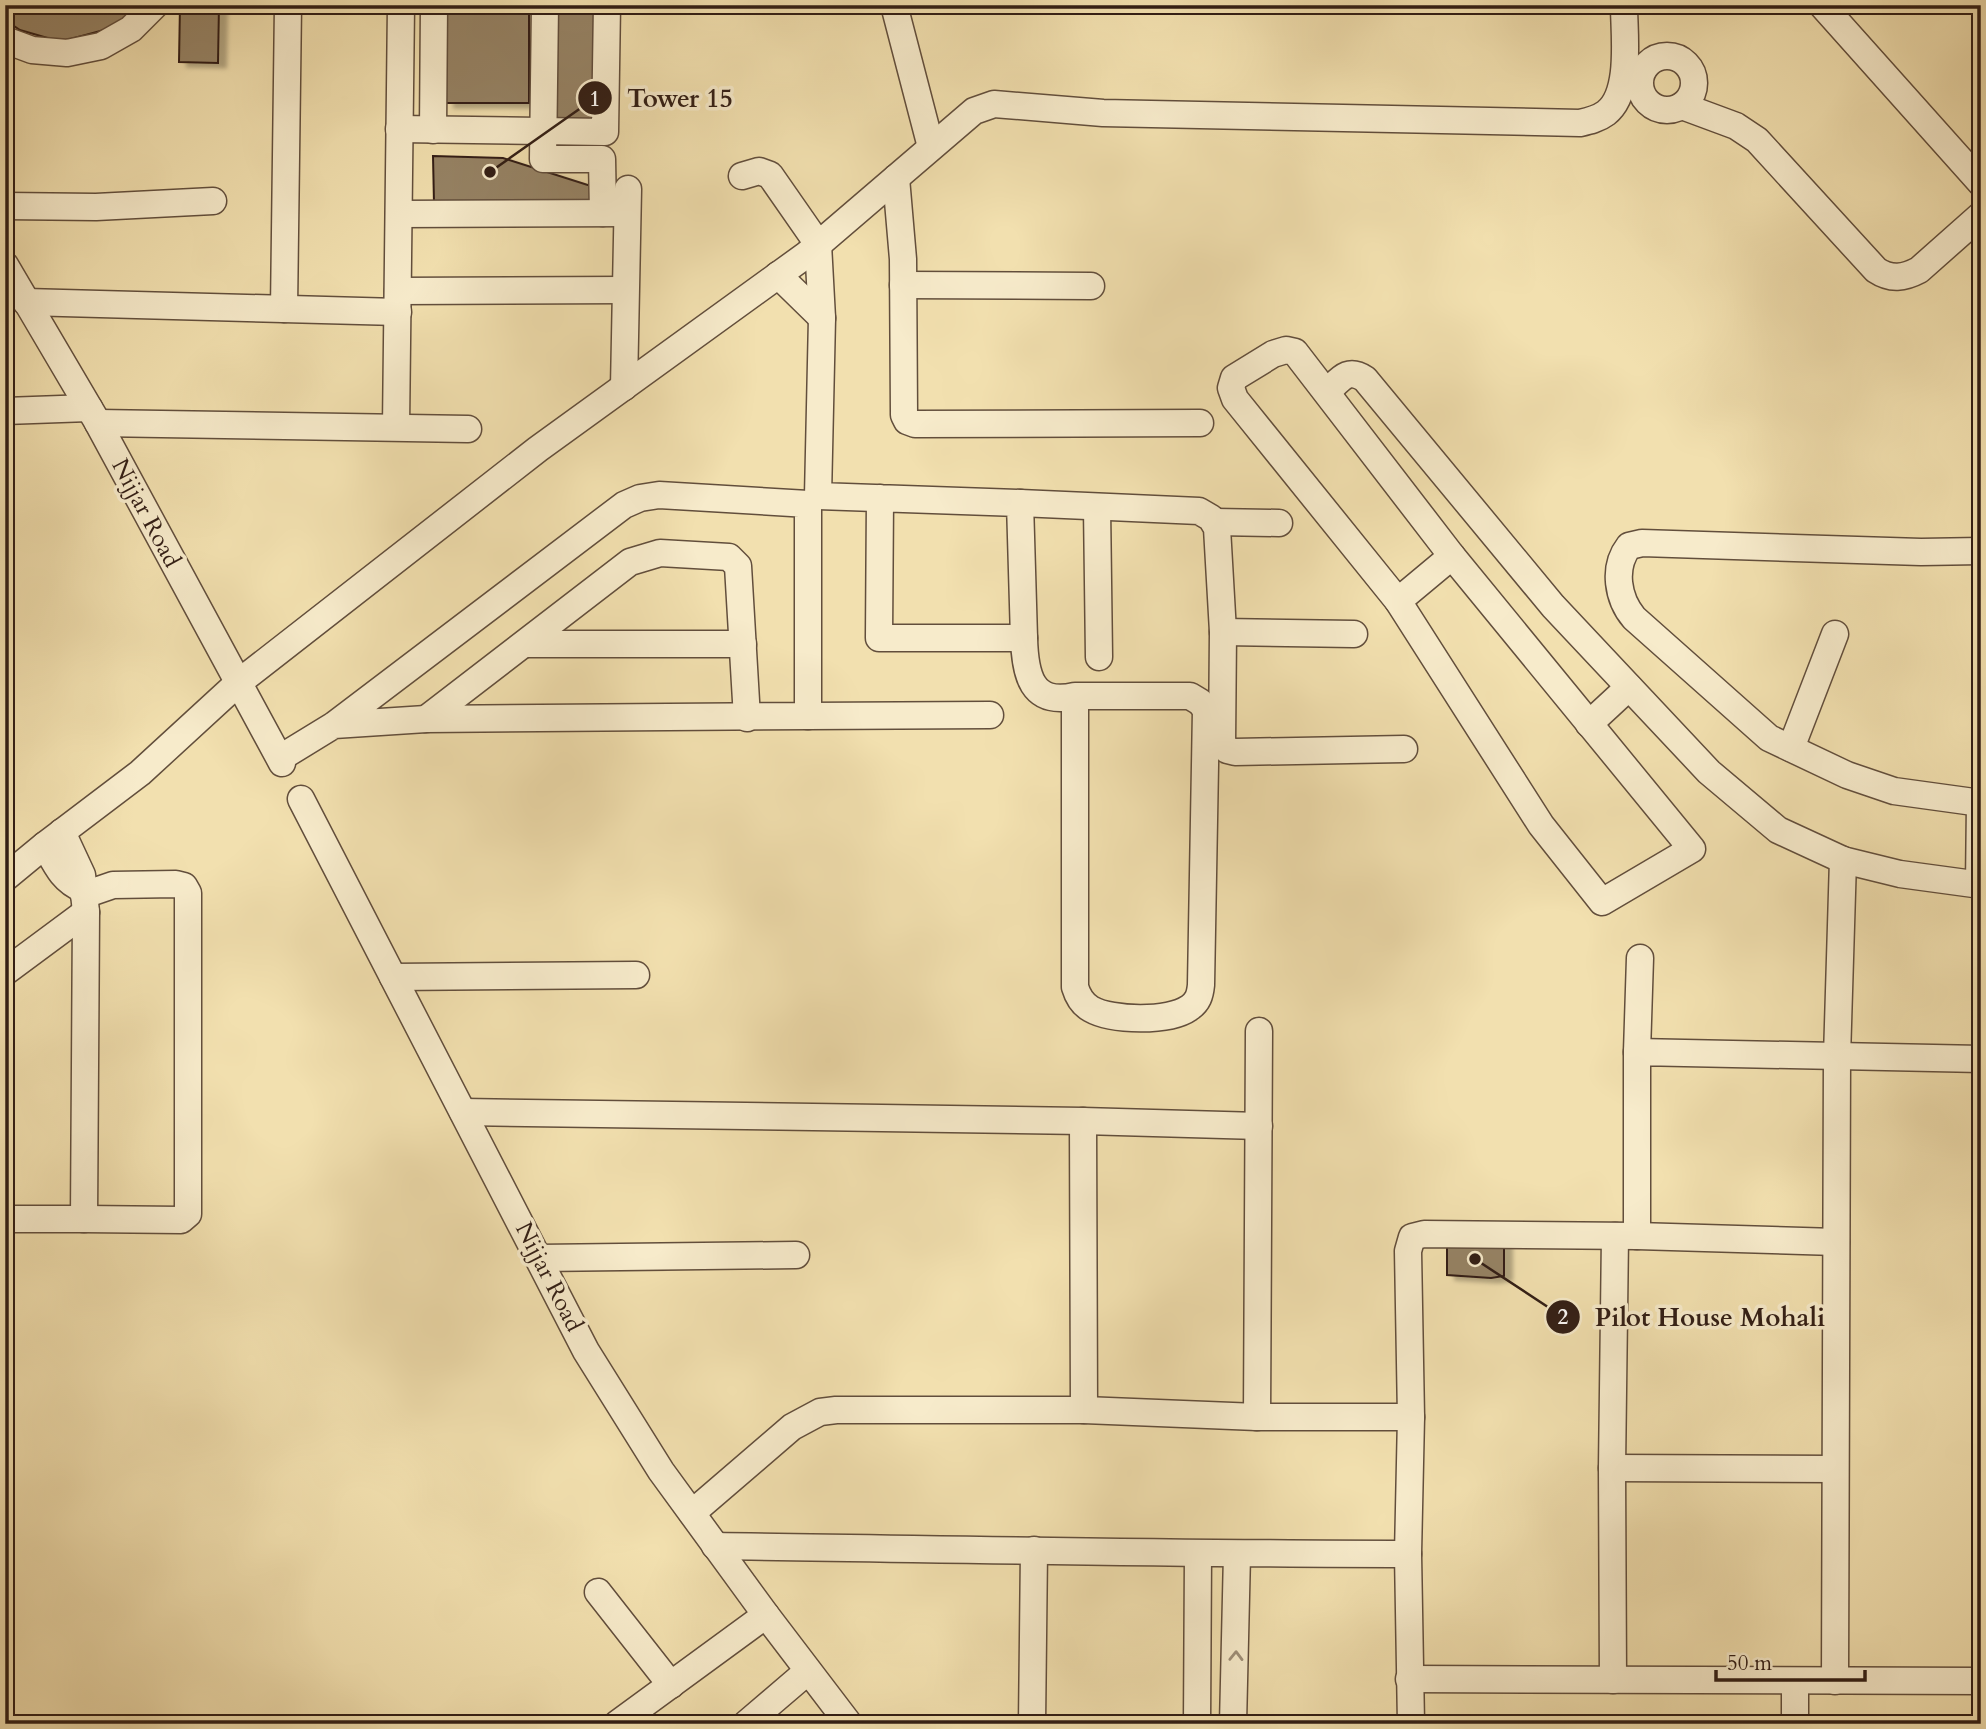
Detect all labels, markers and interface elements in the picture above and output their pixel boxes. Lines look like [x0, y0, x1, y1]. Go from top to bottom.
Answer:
callout: Tower 15 [578, 75, 746, 122]
text: Tower 15 [627, 81, 733, 116]
text: 1 [590, 85, 600, 114]
street label: Nijjar Road [103, 453, 189, 574]
street label: Nijjar Road [507, 1216, 591, 1338]
callout: Pilot House Mohali [1546, 1294, 1840, 1341]
text: Pilot House Mohali [1595, 1300, 1825, 1335]
text: 2 [1558, 1303, 1569, 1332]
scale bar [1716, 1638, 1865, 1682]
text: 50 m [1727, 1649, 1772, 1678]
one-way arrow [1228, 1650, 1243, 1661]

